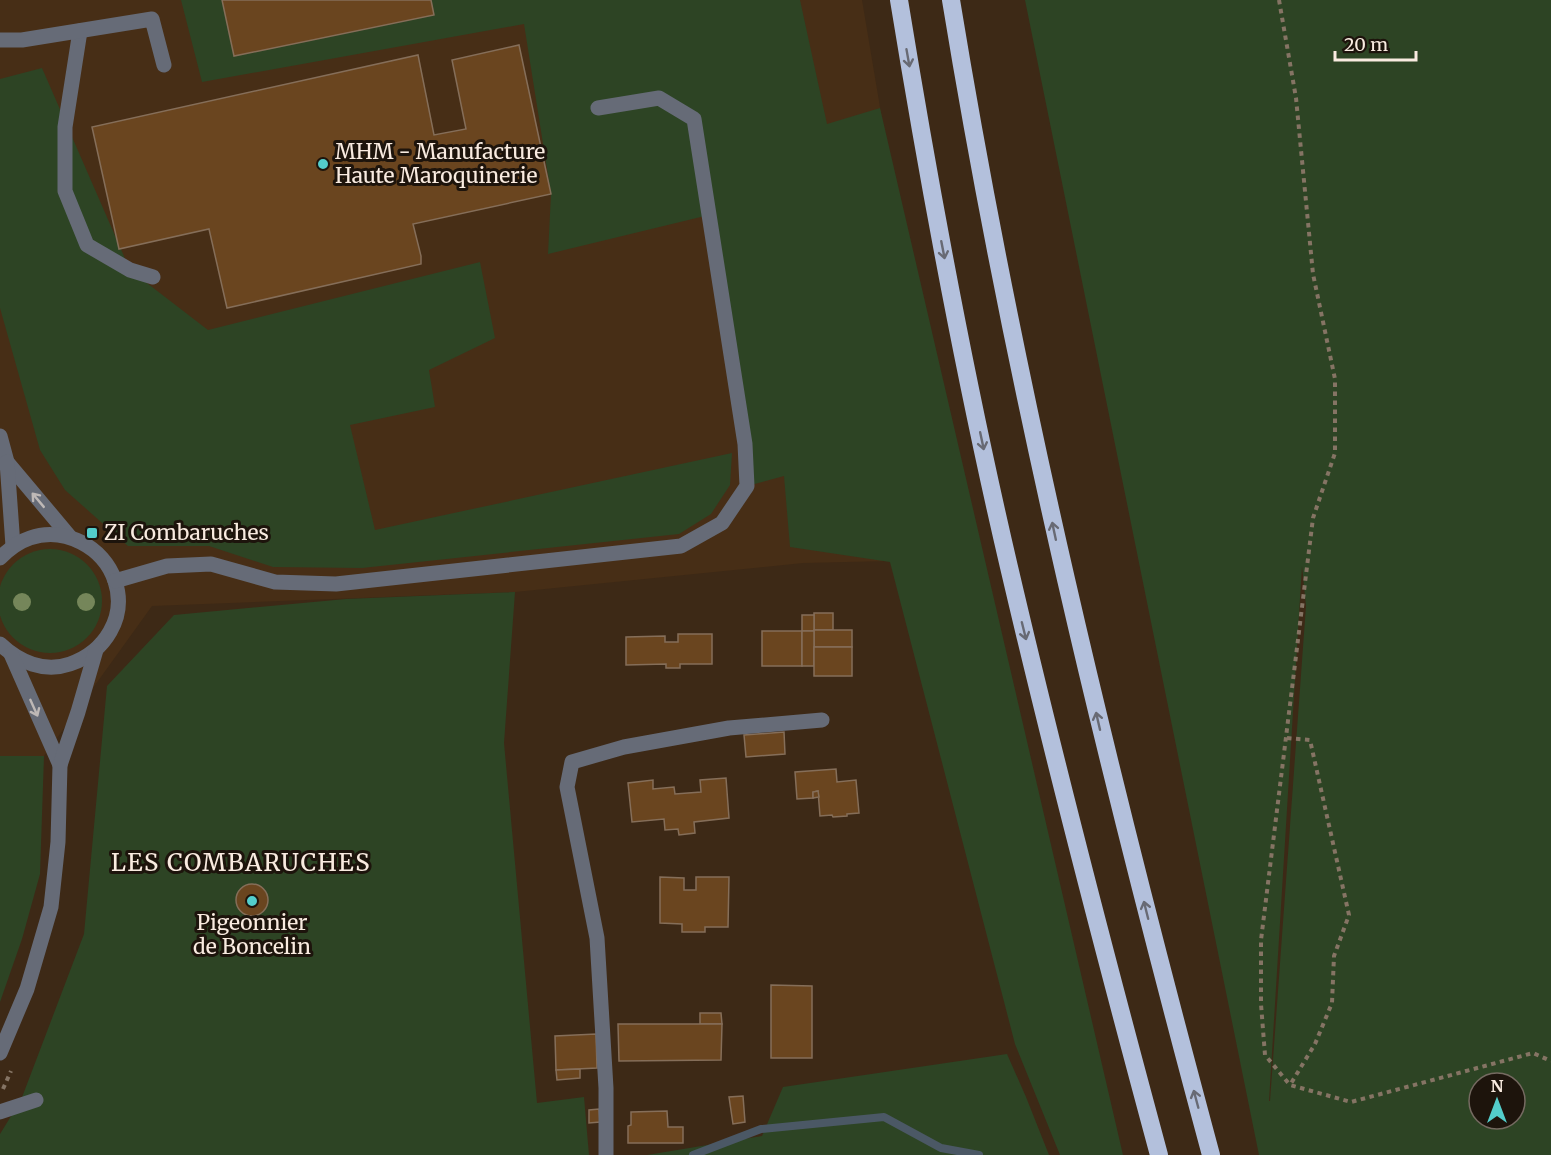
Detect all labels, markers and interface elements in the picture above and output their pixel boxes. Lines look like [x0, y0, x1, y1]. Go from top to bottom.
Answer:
scale bar [1335, 24, 1416, 62]
text: 20 m [1344, 33, 1388, 56]
one-way arrow [903, 47, 914, 67]
place label: MHM - Manufacture Haute Maroquinerie [335, 138, 545, 189]
marker: MHM - Manufacture Haute Maroquinerie [316, 157, 330, 171]
one-way arrow [938, 239, 949, 259]
one-way arrow [976, 431, 988, 450]
one-way arrow [32, 492, 45, 508]
place label: ZI Combaruches [104, 519, 269, 546]
one-way arrow [1048, 522, 1059, 541]
marker: ZI Combaruches [85, 526, 99, 540]
one-way arrow [1019, 621, 1031, 640]
one-way arrow [29, 698, 41, 716]
one-way arrow [1092, 712, 1104, 731]
district label: LES COMBARUCHES [111, 847, 371, 878]
marker: Pigeonnier de Boncelin [245, 894, 259, 908]
one-way arrow [1139, 901, 1151, 920]
place label: Pigeonnier de Boncelin [193, 909, 311, 960]
north arrow [1467, 1071, 1527, 1131]
text: N [1491, 1076, 1504, 1096]
one-way arrow [1190, 1089, 1201, 1108]

